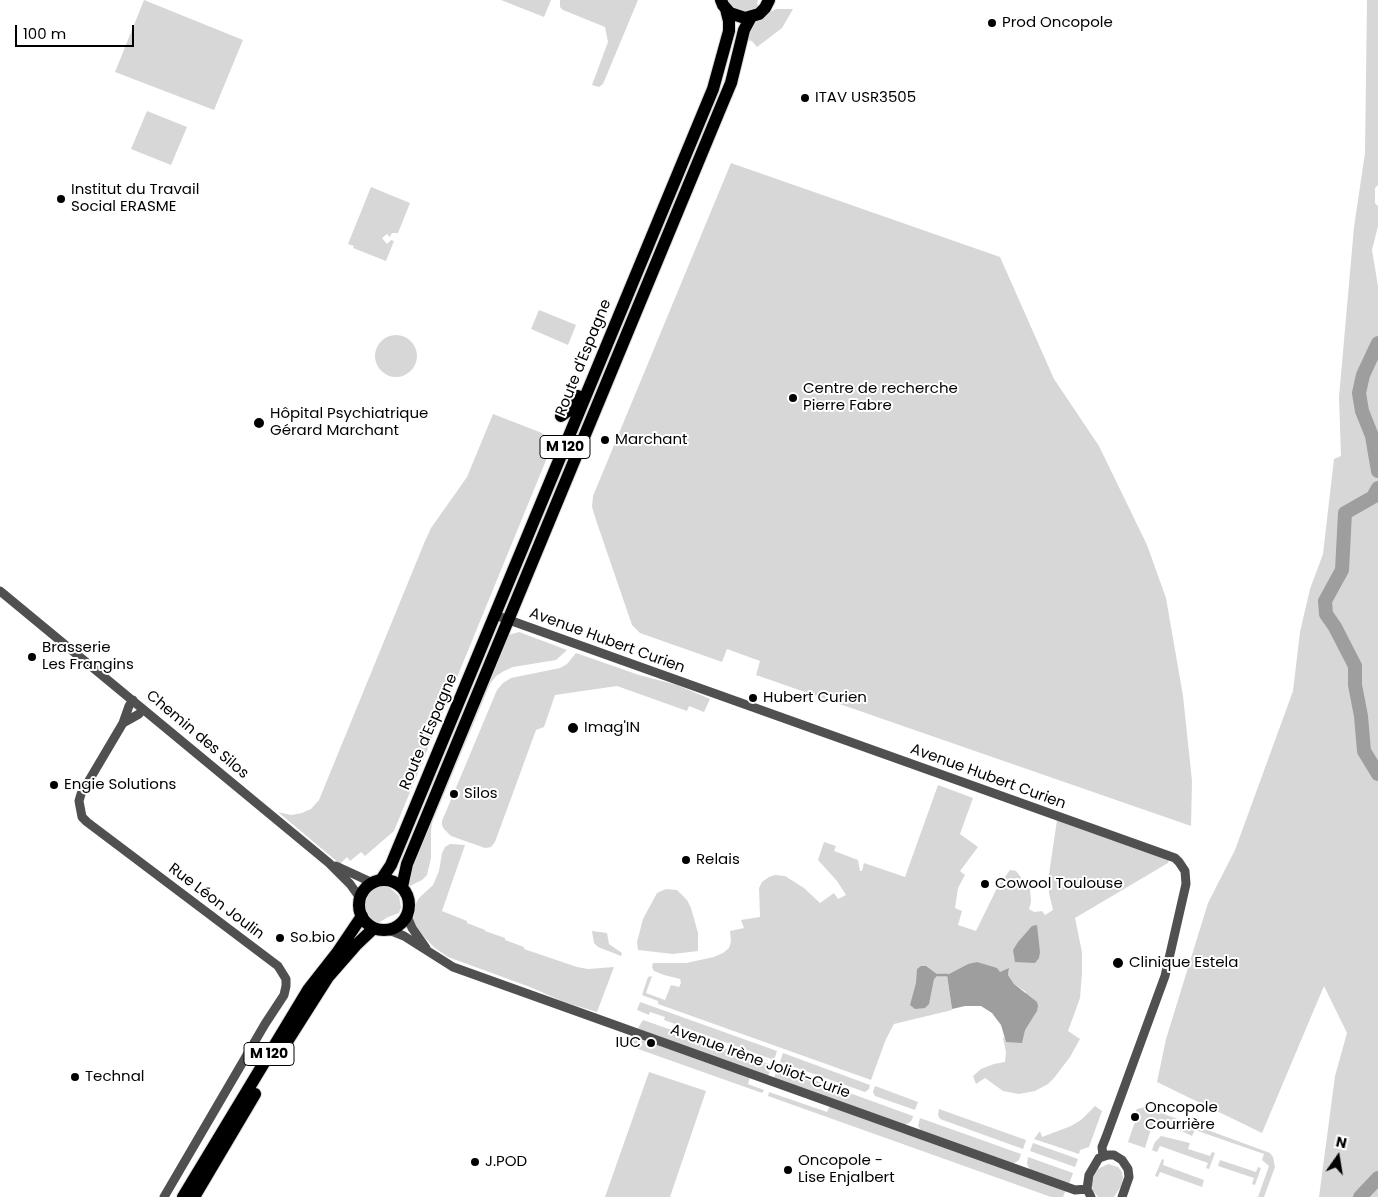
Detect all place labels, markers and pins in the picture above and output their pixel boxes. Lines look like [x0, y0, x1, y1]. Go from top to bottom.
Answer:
place label: Prod Oncopole [1002, 14, 1113, 32]
marker: Prod Oncopole [986, 17, 998, 29]
place label: ITAV USR3505 [815, 89, 916, 107]
marker: ITAV USR3505 [799, 92, 811, 104]
place label: Institut du Travail Social ERASME [71, 181, 199, 216]
marker: Institut du Travail Social ERASME [55, 193, 67, 205]
place label: Centre de recherche Pierre Fabre [803, 380, 958, 415]
marker: Centre de recherche Pierre Fabre [787, 392, 799, 404]
place label: Hôpital Psychiatrique Gérard Marchant [270, 405, 428, 440]
marker: Hôpital Psychiatrique Gérard Marchant [252, 416, 266, 430]
place label: Marchant [615, 431, 688, 449]
marker: Marchant [599, 434, 611, 446]
place label: Brasserie Les Frangins [42, 639, 134, 674]
marker: Brasserie Les Frangins [26, 651, 38, 663]
place label: Hubert Curien [763, 689, 867, 707]
marker: Hubert Curien [747, 692, 759, 704]
place label: Imag'IN [584, 719, 640, 737]
marker: Imag'IN [566, 721, 580, 735]
place label: Engie Solutions [64, 776, 176, 794]
marker: Engie Solutions [48, 779, 60, 791]
place label: Silos [464, 785, 498, 803]
marker: Silos [448, 788, 460, 800]
place label: Relais [696, 851, 740, 869]
marker: Relais [680, 854, 692, 866]
place label: Cowool Toulouse [995, 875, 1123, 893]
marker: Cowool Toulouse [979, 878, 991, 890]
place label: So.bio [290, 929, 335, 947]
marker: So.bio [274, 932, 286, 944]
place label: Clinique Estela [1129, 954, 1238, 972]
marker: Clinique Estela [1111, 956, 1125, 970]
place label: IUC [616, 1034, 641, 1052]
marker: IUC [645, 1037, 657, 1049]
place label: Technal [85, 1068, 145, 1086]
marker: Technal [69, 1071, 81, 1083]
place label: Oncopole Courrière [1145, 1099, 1218, 1134]
marker: Oncopole Courrière [1129, 1111, 1141, 1123]
place label: Oncopole - Lise Enjalbert [798, 1152, 895, 1187]
place label: J.POD [485, 1153, 527, 1171]
marker: J.POD [469, 1156, 481, 1168]
marker: Oncopole - Lise Enjalbert [782, 1164, 794, 1176]

